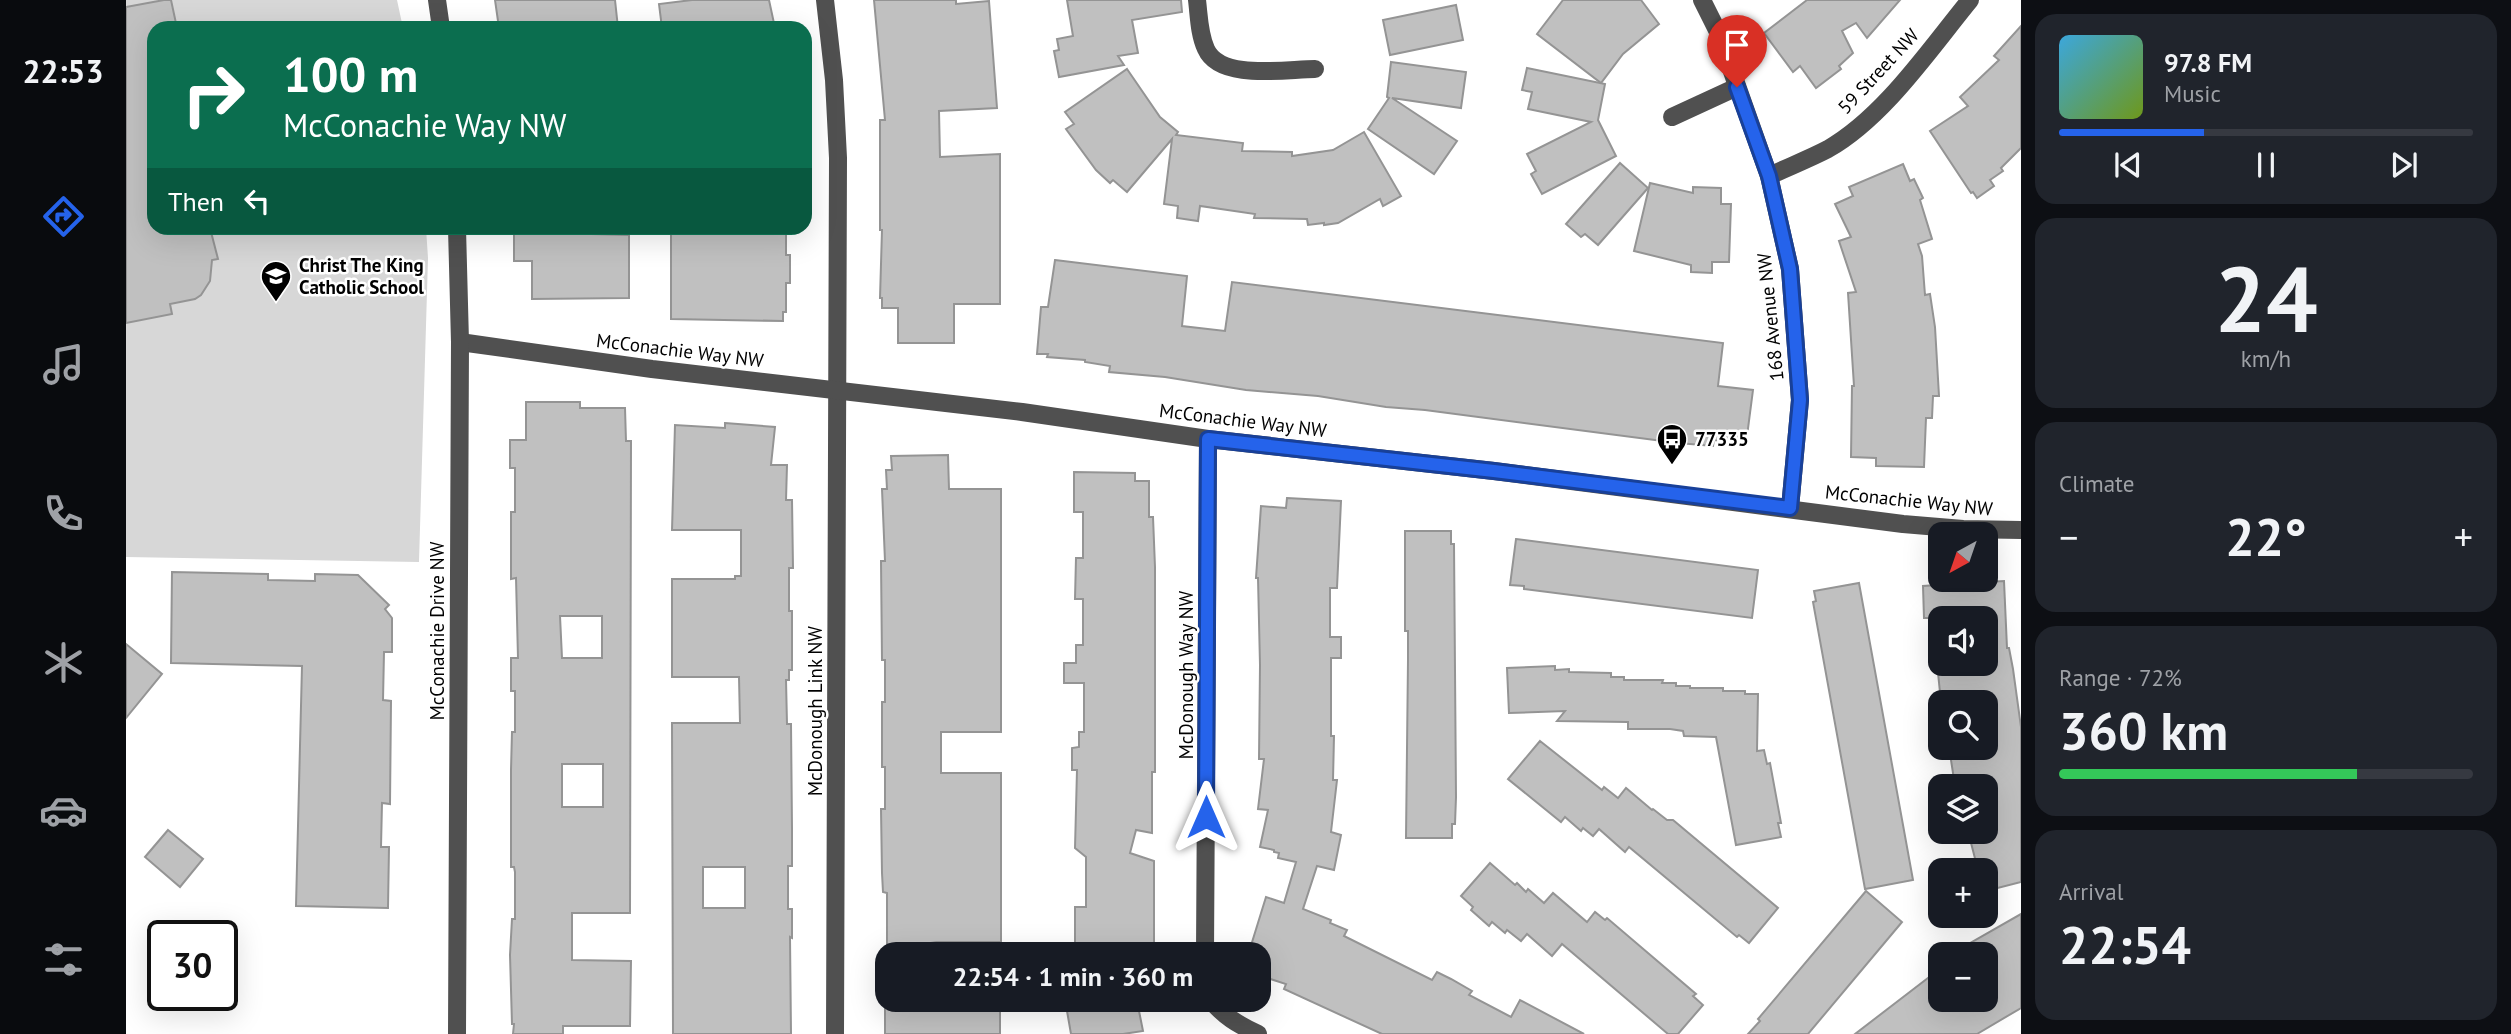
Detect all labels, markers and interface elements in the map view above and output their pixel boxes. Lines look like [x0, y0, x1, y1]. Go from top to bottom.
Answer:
pin [1707, 15, 1767, 87]
street label: 59 Street NW [1832, 23, 1924, 119]
icon: arrive [1718, 26, 1756, 64]
text: 100 m [283, 42, 418, 106]
text: 97.8 FM [2164, 46, 2252, 79]
icon: right [168, 49, 259, 140]
text: 22:53 [22, 50, 104, 92]
text: Music [2164, 79, 2221, 108]
text: McConachie Way NW [283, 104, 567, 146]
icon: previous [2109, 146, 2147, 184]
icon: pause [2247, 146, 2285, 184]
icon: next [2385, 146, 2423, 184]
icon: left [238, 182, 276, 220]
text: Then [168, 185, 224, 218]
icon: directions [39, 192, 88, 241]
text: 24 [2214, 239, 2318, 357]
street label: 168 Avenue NW [1751, 252, 1789, 382]
place label: Christ The King Catholic School [299, 253, 424, 299]
school or university icon: Christ The King Catholic School [259, 259, 293, 303]
street label: McConachie Way NW [595, 328, 765, 372]
icon: music [39, 340, 88, 389]
text: km/h [2241, 344, 2291, 373]
street label: McConachie Way NW [1158, 398, 1328, 442]
bus stop icon: 77335 [1655, 422, 1689, 466]
place label: 77335 [1695, 427, 1749, 451]
text: Climate [2059, 469, 2134, 498]
street label: McConachie Way NW [1824, 479, 1994, 521]
icon: phone [39, 489, 88, 538]
text: 22° [2225, 503, 2307, 570]
text: − [2059, 512, 2078, 561]
text: + [2454, 512, 2473, 561]
north arrow [1928, 522, 1998, 592]
map controls [1928, 522, 1998, 1012]
street label: McConachie Drive NW [425, 541, 449, 720]
street label: McDonough Way NW [1174, 591, 1198, 759]
button: sound [1928, 606, 1998, 676]
street label: McDonough Link NW [803, 626, 827, 796]
icon: climate [39, 638, 88, 687]
text: Range · 72% [2059, 663, 2182, 692]
button: search [1928, 690, 1998, 760]
text: 360 km [2059, 697, 2228, 764]
button: layers [1928, 774, 1998, 844]
position arrow [1169, 780, 1243, 854]
icon: car [39, 786, 88, 835]
button: + [1928, 858, 1998, 928]
text: Arrival [2059, 877, 2123, 906]
text: 22:54 [2059, 911, 2191, 978]
speed limit sign: 30 [147, 920, 238, 1011]
icon: filters [39, 935, 88, 984]
button: − [1928, 942, 1998, 1012]
text: 22:54 · 1 min · 360 m [953, 960, 1193, 993]

